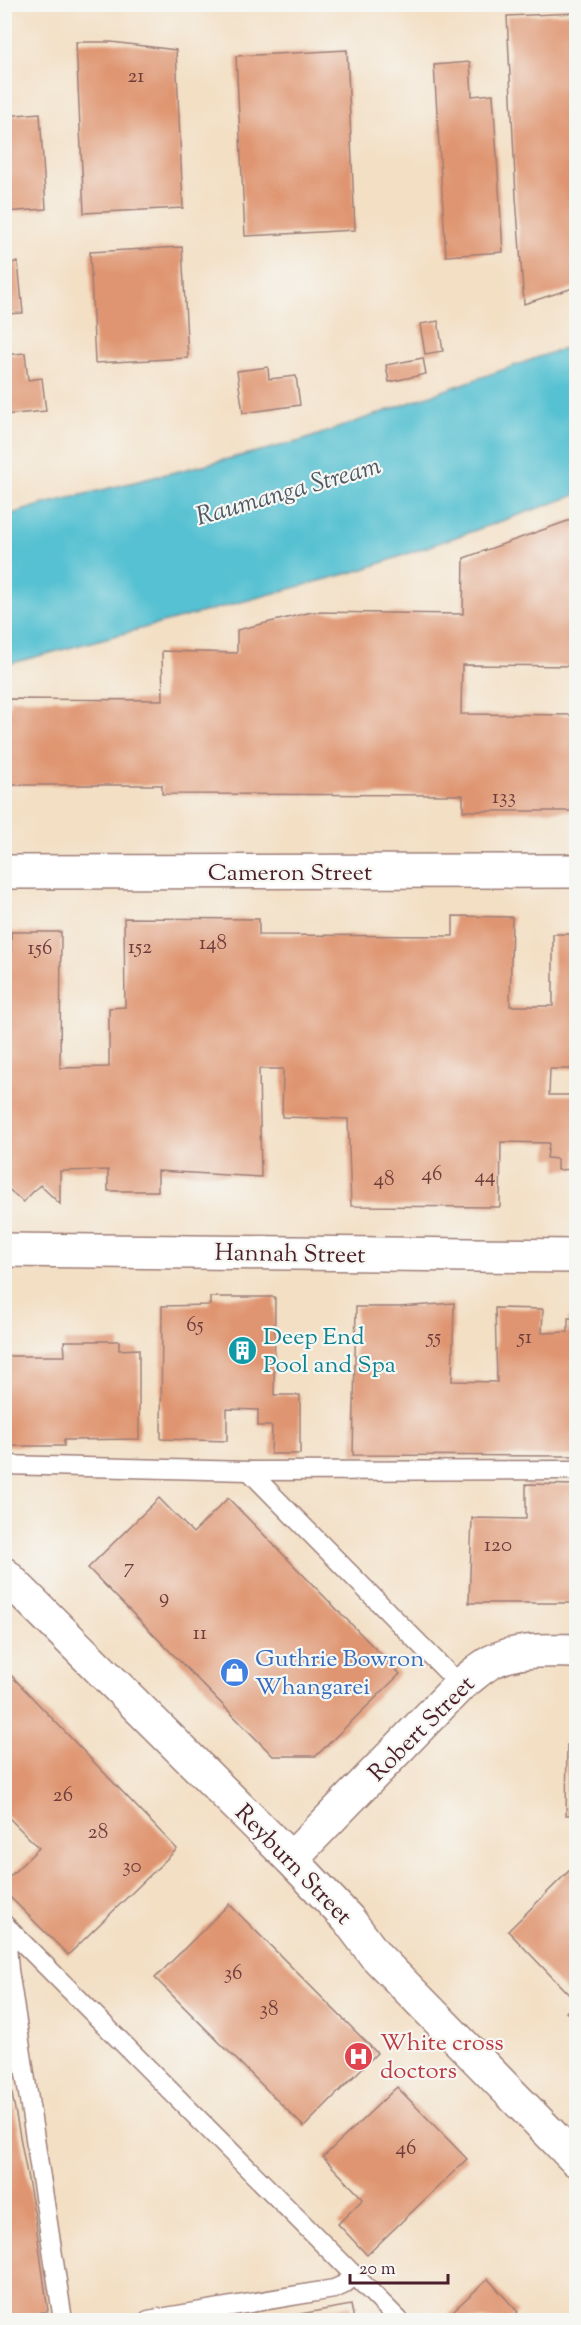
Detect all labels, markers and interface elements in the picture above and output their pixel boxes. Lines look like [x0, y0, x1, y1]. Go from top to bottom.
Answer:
house number: 21 [128, 62, 144, 92]
water label: Raumanga Stream [192, 448, 386, 537]
house number: 133 [492, 783, 516, 813]
street label: Cameron Street [208, 857, 372, 891]
house number: 148 [199, 929, 227, 959]
house number: 152 [128, 933, 152, 963]
house number: 156 [28, 934, 52, 964]
house number: 46 [422, 1160, 442, 1190]
house number: 44 [474, 1162, 496, 1192]
house number: 48 [373, 1165, 395, 1195]
street label: Hannah Street [214, 1237, 366, 1273]
house number: 65 [186, 1311, 204, 1341]
place label: Deep End Pool and Spa [263, 1321, 396, 1383]
house number: 55 [426, 1323, 441, 1353]
house number: 51 [517, 1323, 532, 1353]
building icon: Deep End Pool and Spa [226, 1334, 258, 1366]
house number: 120 [484, 1531, 512, 1561]
house number: 7 [124, 1553, 135, 1583]
house number: 9 [159, 1583, 169, 1613]
house number: 11 [193, 1619, 207, 1649]
place label: Guthrie Bowron Whangarei [255, 1643, 424, 1705]
shop icon: Guthrie Bowron Whangarei [218, 1656, 250, 1688]
street label: Robert Street [362, 1669, 483, 1790]
house number: 26 [53, 1781, 73, 1811]
street label: Reyburn Street [226, 1797, 359, 1933]
house number: 28 [88, 1818, 108, 1848]
house number: 30 [122, 1852, 142, 1882]
house number: 36 [224, 1959, 242, 1989]
house number: 38 [260, 1995, 278, 2025]
place label: White cross doctors [380, 2027, 504, 2089]
hospital icon: White cross doctors [343, 2040, 375, 2072]
house number: 46 [396, 2134, 416, 2164]
scale bar [350, 2247, 448, 2285]
text: 20 m [359, 2257, 396, 2283]

